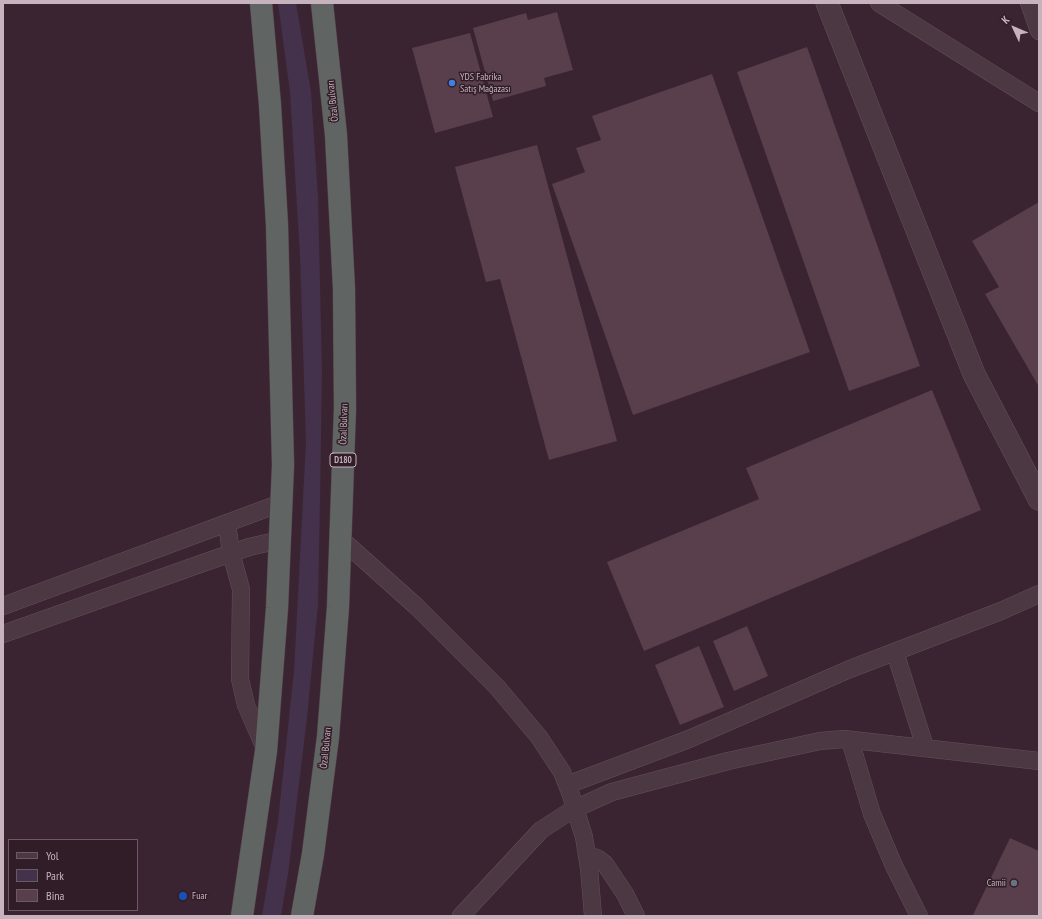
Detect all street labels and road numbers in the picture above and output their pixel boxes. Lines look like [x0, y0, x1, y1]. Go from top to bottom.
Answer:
street label: Özal Bulvarı [325, 80, 341, 122]
street label: Özal Bulvarı [337, 403, 351, 445]
road number: D180 [330, 453, 356, 467]
street label: Özal Bulvarı [318, 727, 334, 769]

